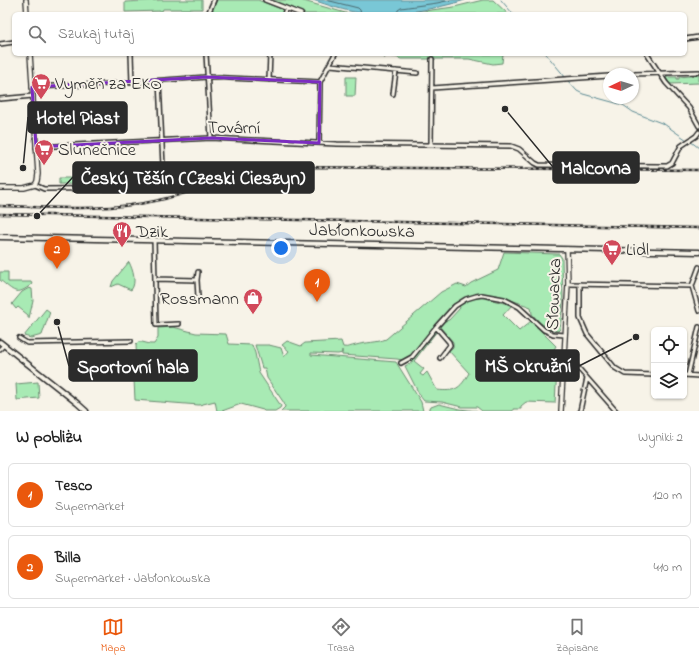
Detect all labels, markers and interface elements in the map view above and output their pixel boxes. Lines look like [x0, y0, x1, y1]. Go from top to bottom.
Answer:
search box [12, 12, 687, 56]
icon: search [26, 23, 48, 45]
text: Szukaj tutaj [58, 23, 134, 45]
north arrow [603, 68, 639, 104]
supermarket icon: Vyměň za EKO [30, 72, 52, 100]
place label: Vyměň za EKO [54, 72, 162, 98]
callout: Hotel Piast [28, 102, 127, 133]
text: Hotel Piast [36, 106, 120, 133]
street label: Tovární [207, 116, 261, 142]
supermarket icon: Slunečnice [33, 138, 55, 166]
place label: Slunečnice [58, 138, 137, 164]
callout: Malcovna [553, 152, 639, 183]
text: Malcovna [561, 156, 631, 183]
callout: Český Těšín (Czeski Cieszyn) [73, 162, 314, 193]
text: Český Těšín (Czeski Cieszyn) [81, 166, 306, 195]
street label: Jabłonkowska [309, 218, 415, 246]
restaurant icon: Dzik [111, 220, 133, 248]
place label: Dzik [135, 220, 168, 246]
pin: 2 [44, 236, 70, 269]
your location [271, 238, 291, 258]
supermarket icon: Lidl [601, 238, 623, 266]
place label: Lidl [626, 238, 649, 264]
street label: Słowacka [541, 258, 569, 331]
pin: 1 [304, 269, 330, 302]
place label: Rossmann [160, 287, 239, 313]
shop icon: Rossmann [242, 287, 264, 315]
map controls [651, 327, 687, 399]
button: locate [651, 327, 687, 363]
callout: Sportovní hala [69, 350, 197, 381]
callout: MŠ Okružní [476, 350, 579, 381]
text: MŠ Okružní [485, 354, 572, 381]
text: Sportovní hala [77, 355, 189, 382]
button: layers [651, 363, 687, 399]
text: W pobliżu [16, 425, 82, 450]
text: Wyniki: 2 [638, 428, 683, 447]
text: Tesco [55, 475, 92, 497]
text: 1 [28, 486, 32, 505]
text: 120 m [652, 486, 682, 505]
text: Supermarket [55, 497, 125, 516]
text: Billa [55, 547, 81, 569]
text: 2 [27, 558, 33, 577]
text: 410 m [654, 558, 682, 577]
text: Supermarket · Jabłonkowska [55, 569, 210, 588]
tab: Mapa [101, 616, 125, 656]
tab: Trasa [327, 616, 354, 656]
tab: Zapisane [556, 616, 598, 656]

